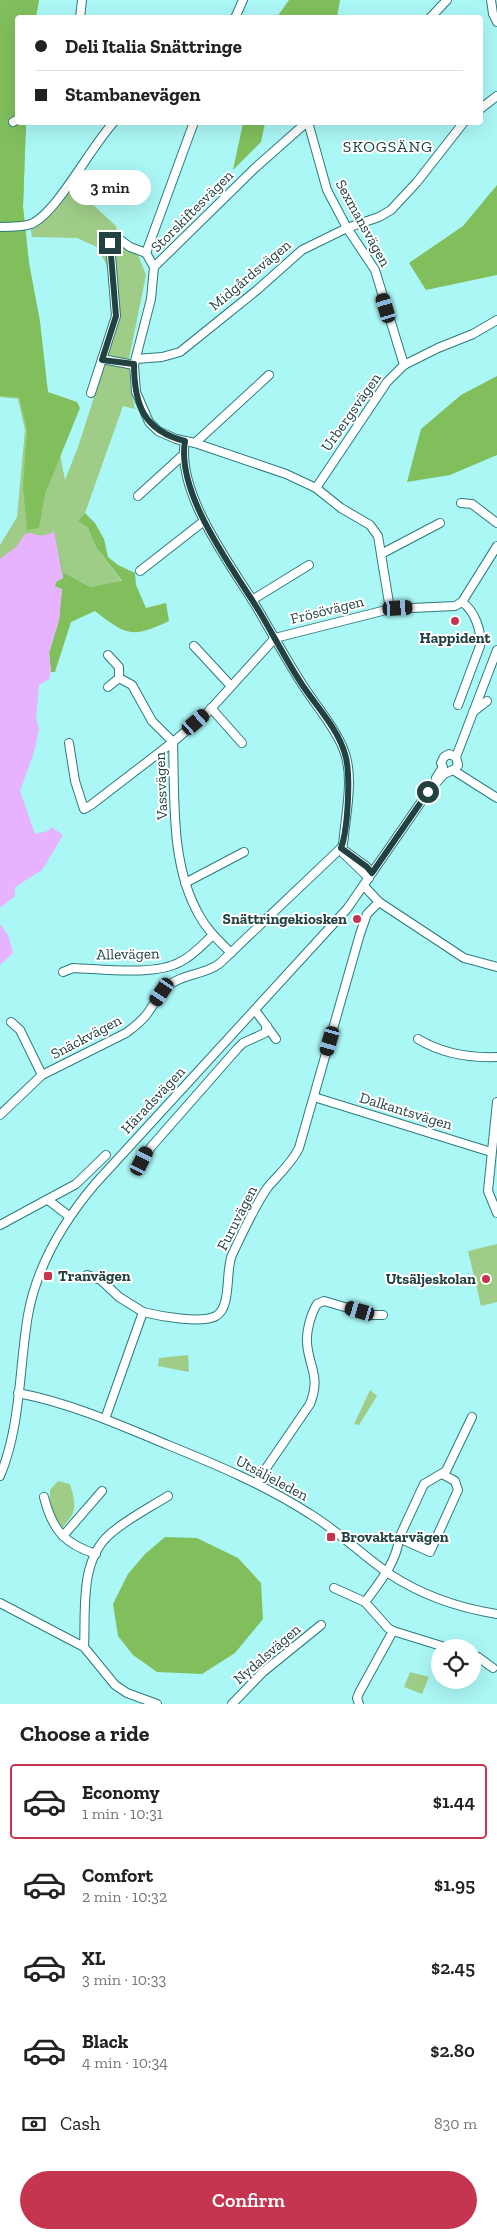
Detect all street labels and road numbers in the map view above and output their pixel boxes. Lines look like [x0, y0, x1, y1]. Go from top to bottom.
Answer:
street label: Storskiftesvägen [147, 166, 237, 256]
street label: Sexmansvägen [332, 176, 395, 270]
street label: Midgårdsvägen [206, 235, 295, 314]
street label: Urbergsvägen [317, 369, 385, 455]
street label: Frösövägen [288, 592, 366, 628]
street label: Vassvägen [151, 751, 171, 821]
street label: Allevägen [96, 944, 160, 964]
street label: Snäckvägen [48, 1011, 125, 1063]
street label: Häradsvägen [117, 1062, 189, 1137]
street label: Dalkantsvägen [357, 1088, 455, 1134]
street label: Furuvägen [213, 1182, 261, 1253]
street label: Utsäljeleden [233, 1451, 312, 1505]
street label: Nydalsvägen [230, 1620, 304, 1688]

